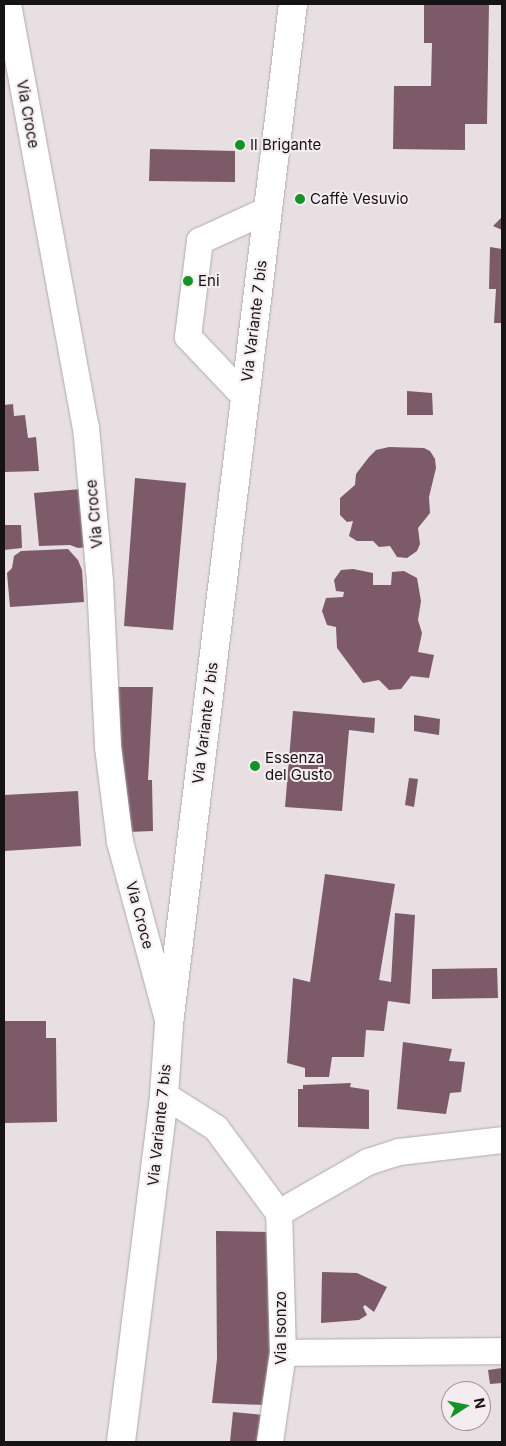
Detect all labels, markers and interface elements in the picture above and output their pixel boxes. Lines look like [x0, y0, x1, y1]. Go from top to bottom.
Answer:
street label: Via Croce [13, 78, 43, 150]
place label: Il Brigante [250, 136, 321, 154]
marker: Il Brigante [234, 139, 246, 151]
place label: Caffè Vesuvio [310, 190, 409, 208]
marker: Caffè Vesuvio [294, 193, 306, 205]
street label: Via Variante 7 bis [238, 259, 270, 383]
place label: Eni [198, 272, 220, 290]
marker: Eni [182, 275, 194, 287]
street label: Via Croce [82, 479, 106, 549]
street label: Via Variante 7 bis [189, 661, 221, 785]
place label: Essenza del Gusto [265, 748, 333, 783]
marker: Essenza del Gusto [249, 760, 261, 772]
street label: Via Croce [122, 879, 158, 951]
street label: Via Variante 7 bis [144, 1063, 174, 1187]
street label: Via Isonzo [272, 1291, 290, 1365]
north arrow [441, 1381, 491, 1431]
text: N [471, 1396, 490, 1410]

